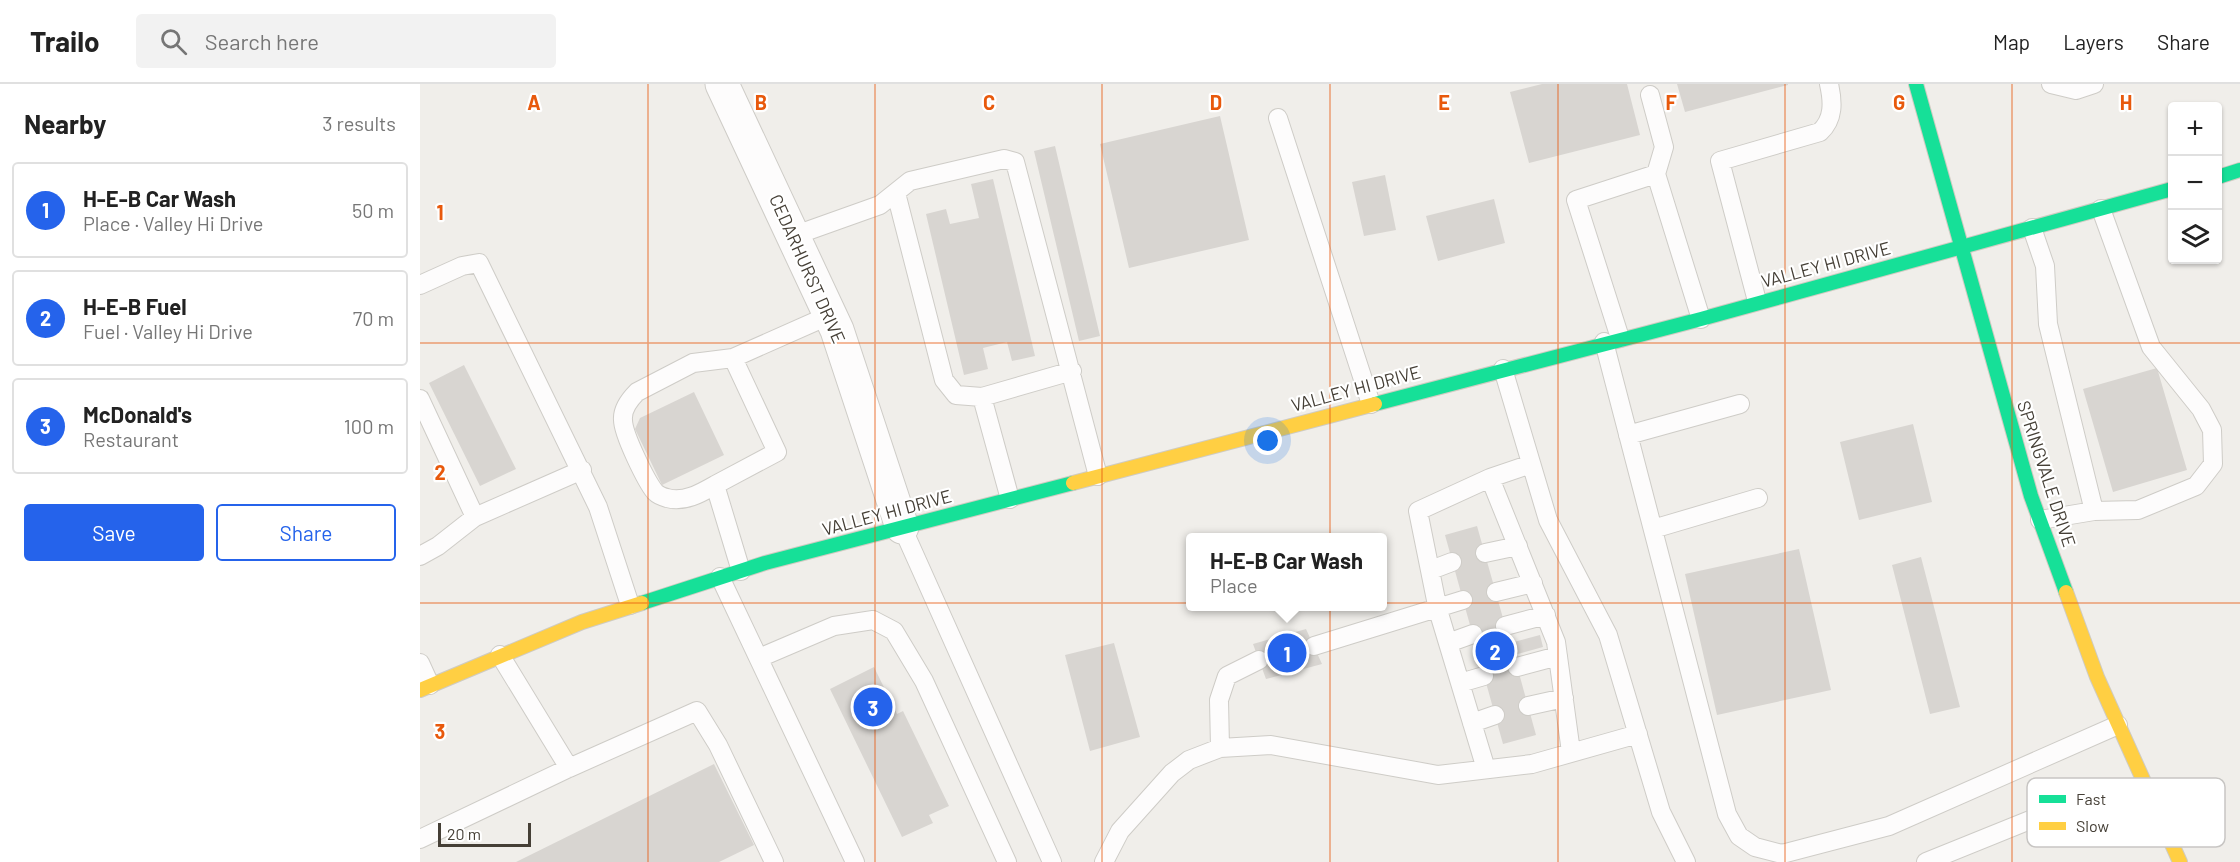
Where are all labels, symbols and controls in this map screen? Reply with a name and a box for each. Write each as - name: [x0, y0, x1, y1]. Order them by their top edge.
- search box: [136, 14, 556, 68]
- text: Trailo: [30, 24, 100, 58]
- icon: search: [157, 25, 190, 58]
- text: Search here: [205, 28, 319, 54]
- text: Map: [1993, 29, 2030, 54]
- text: Layers: [2063, 29, 2124, 54]
- text: Share: [2157, 29, 2210, 54]
- text: A: [527, 90, 541, 114]
- text: B: [755, 90, 767, 114]
- text: C: [983, 90, 995, 114]
- text: D: [1210, 90, 1222, 114]
- text: E: [1438, 90, 1450, 114]
- text: F: [1665, 90, 1677, 114]
- text: G: [1893, 90, 1905, 114]
- text: H: [2120, 90, 2132, 114]
- map controls: [2168, 102, 2222, 264]
- button: +: [2168, 102, 2222, 156]
- text: Nearby: [24, 108, 106, 139]
- text: 3 results: [322, 111, 396, 135]
- button: −: [2168, 156, 2222, 210]
- text: H-E-B Car Wash: [83, 185, 236, 211]
- street label: CEDARHURST DRIVE: [765, 191, 851, 347]
- text: 1: [42, 198, 49, 222]
- text: 50 m: [352, 198, 394, 222]
- text: 1: [436, 200, 444, 224]
- button: layers: [2168, 210, 2222, 264]
- text: Place · Valley Hi Drive: [83, 211, 263, 235]
- street label: VALLEY HI DRIVE: [1759, 236, 1893, 292]
- text: H-E-B Fuel: [83, 293, 187, 319]
- text: 2: [40, 306, 51, 330]
- text: 70 m: [353, 306, 394, 330]
- text: Fuel · Valley Hi Drive: [83, 319, 253, 343]
- street label: VALLEY HI DRIVE: [1289, 360, 1423, 416]
- street label: SPRINGVALE DRIVE: [2013, 398, 2081, 550]
- text: McDonald's: [83, 401, 192, 427]
- text: 3: [40, 414, 51, 438]
- text: 100 m: [344, 414, 394, 438]
- your location: [1253, 426, 1282, 455]
- text: Restaurant: [83, 427, 179, 451]
- text: 2: [434, 460, 446, 484]
- street label: VALLEY HI DRIVE: [820, 484, 954, 540]
- button: Save: [24, 504, 204, 561]
- button: Share: [216, 504, 396, 561]
- popup: [1186, 533, 1387, 611]
- text: H-E-B Car Wash: [1210, 547, 1363, 573]
- text: Place: [1210, 573, 1258, 597]
- pin: 2: [1476, 628, 1514, 674]
- pin: 1: [1268, 630, 1306, 676]
- pin: 3: [854, 684, 892, 730]
- text: 3: [435, 719, 445, 743]
- legend: [2027, 778, 2225, 847]
- text: Fast: [2076, 789, 2106, 808]
- text: Slow: [2076, 816, 2109, 835]
- scale bar: [438, 820, 531, 848]
- text: 20 m: [447, 824, 481, 843]

